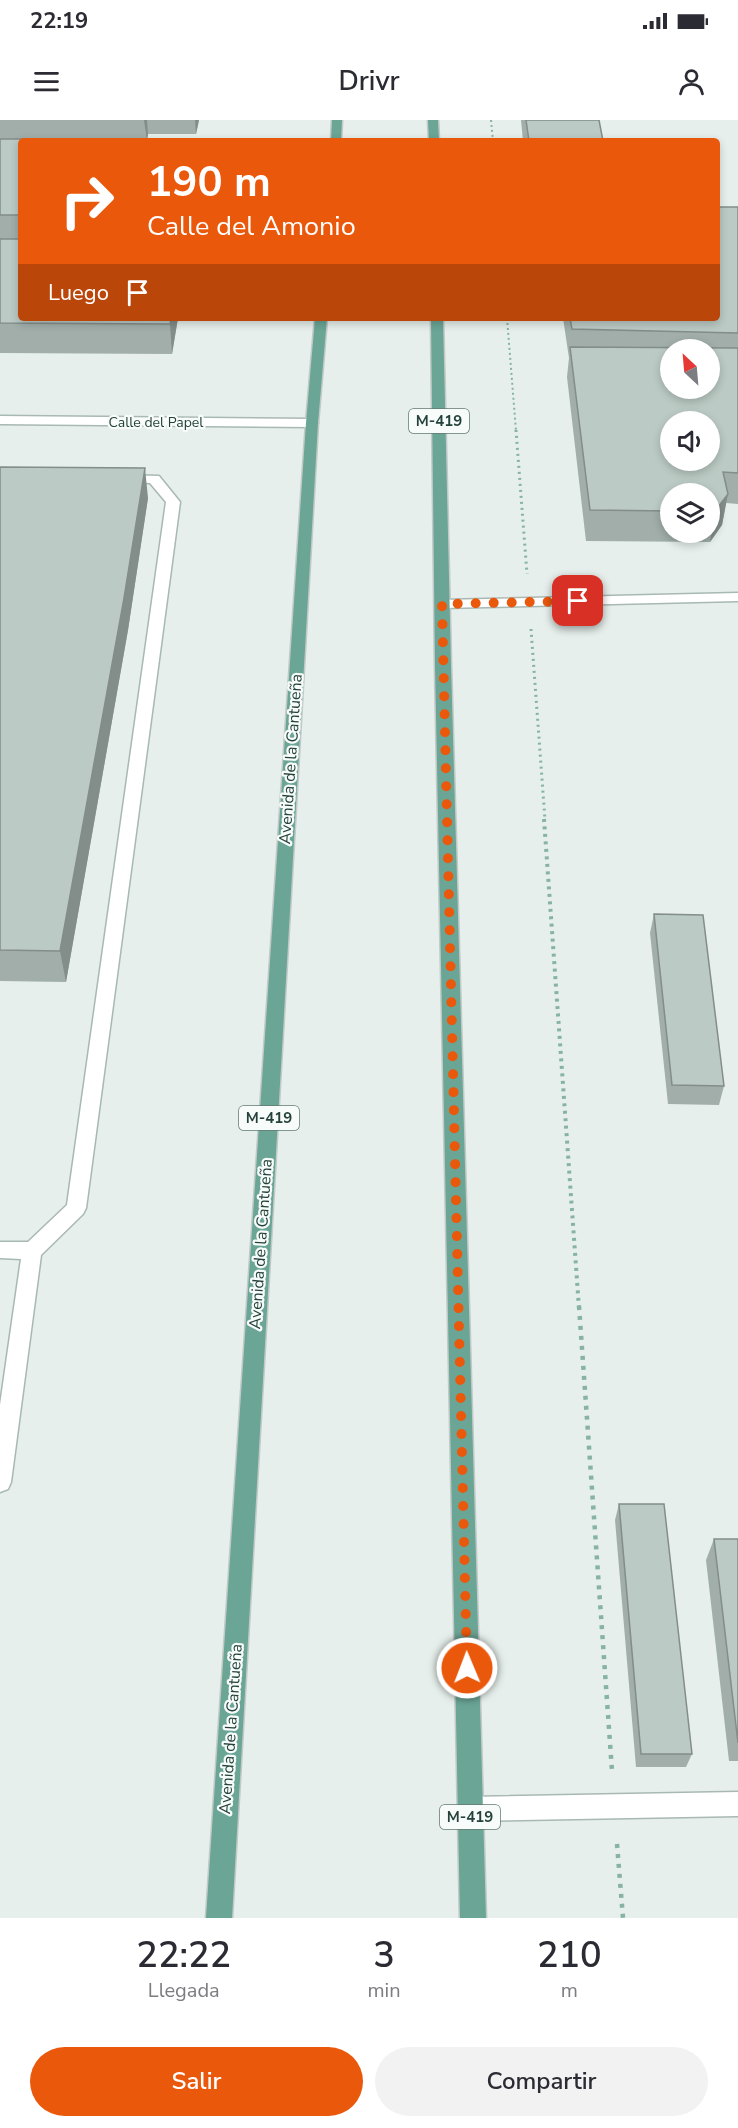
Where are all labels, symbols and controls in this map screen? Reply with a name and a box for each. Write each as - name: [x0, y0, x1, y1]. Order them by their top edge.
- text: 22:19: [30, 6, 88, 36]
- text: Drivr: [338, 63, 400, 100]
- icon: menu: [30, 65, 63, 98]
- icon: person: [675, 65, 708, 98]
- text: 190 m: [147, 154, 271, 211]
- icon: right: [48, 162, 126, 240]
- text: Calle del Amonio: [147, 208, 356, 245]
- icon: arrive: [121, 276, 154, 309]
- text: Luego: [48, 278, 109, 308]
- north arrow: [660, 339, 720, 399]
- map controls: [660, 339, 720, 543]
- road number: M-419: [409, 409, 469, 433]
- button: sound: [660, 411, 720, 471]
- street label: Calle del Papel: [109, 413, 204, 432]
- button: layers: [660, 483, 720, 543]
- pin: [552, 575, 603, 626]
- icon: arrive: [561, 584, 594, 617]
- street label: Avenida de la Cantueña: [274, 673, 308, 845]
- road number: M-419: [239, 1106, 299, 1130]
- street label: Avenida de la Cantueña: [244, 1158, 278, 1330]
- position arrow: [435, 1636, 499, 1700]
- street label: Avenida de la Cantueña: [214, 1643, 248, 1815]
- road number: M-419: [440, 1805, 500, 1829]
- text: 22:22: [136, 1931, 231, 1980]
- text: 3: [373, 1931, 395, 1980]
- text: 210: [537, 1931, 602, 1980]
- text: Llegada: [148, 1977, 220, 2004]
- text: min: [368, 1977, 401, 2004]
- text: m: [561, 1977, 578, 2004]
- button: Salir: [30, 2047, 363, 2116]
- button: Compartir: [375, 2047, 708, 2116]

